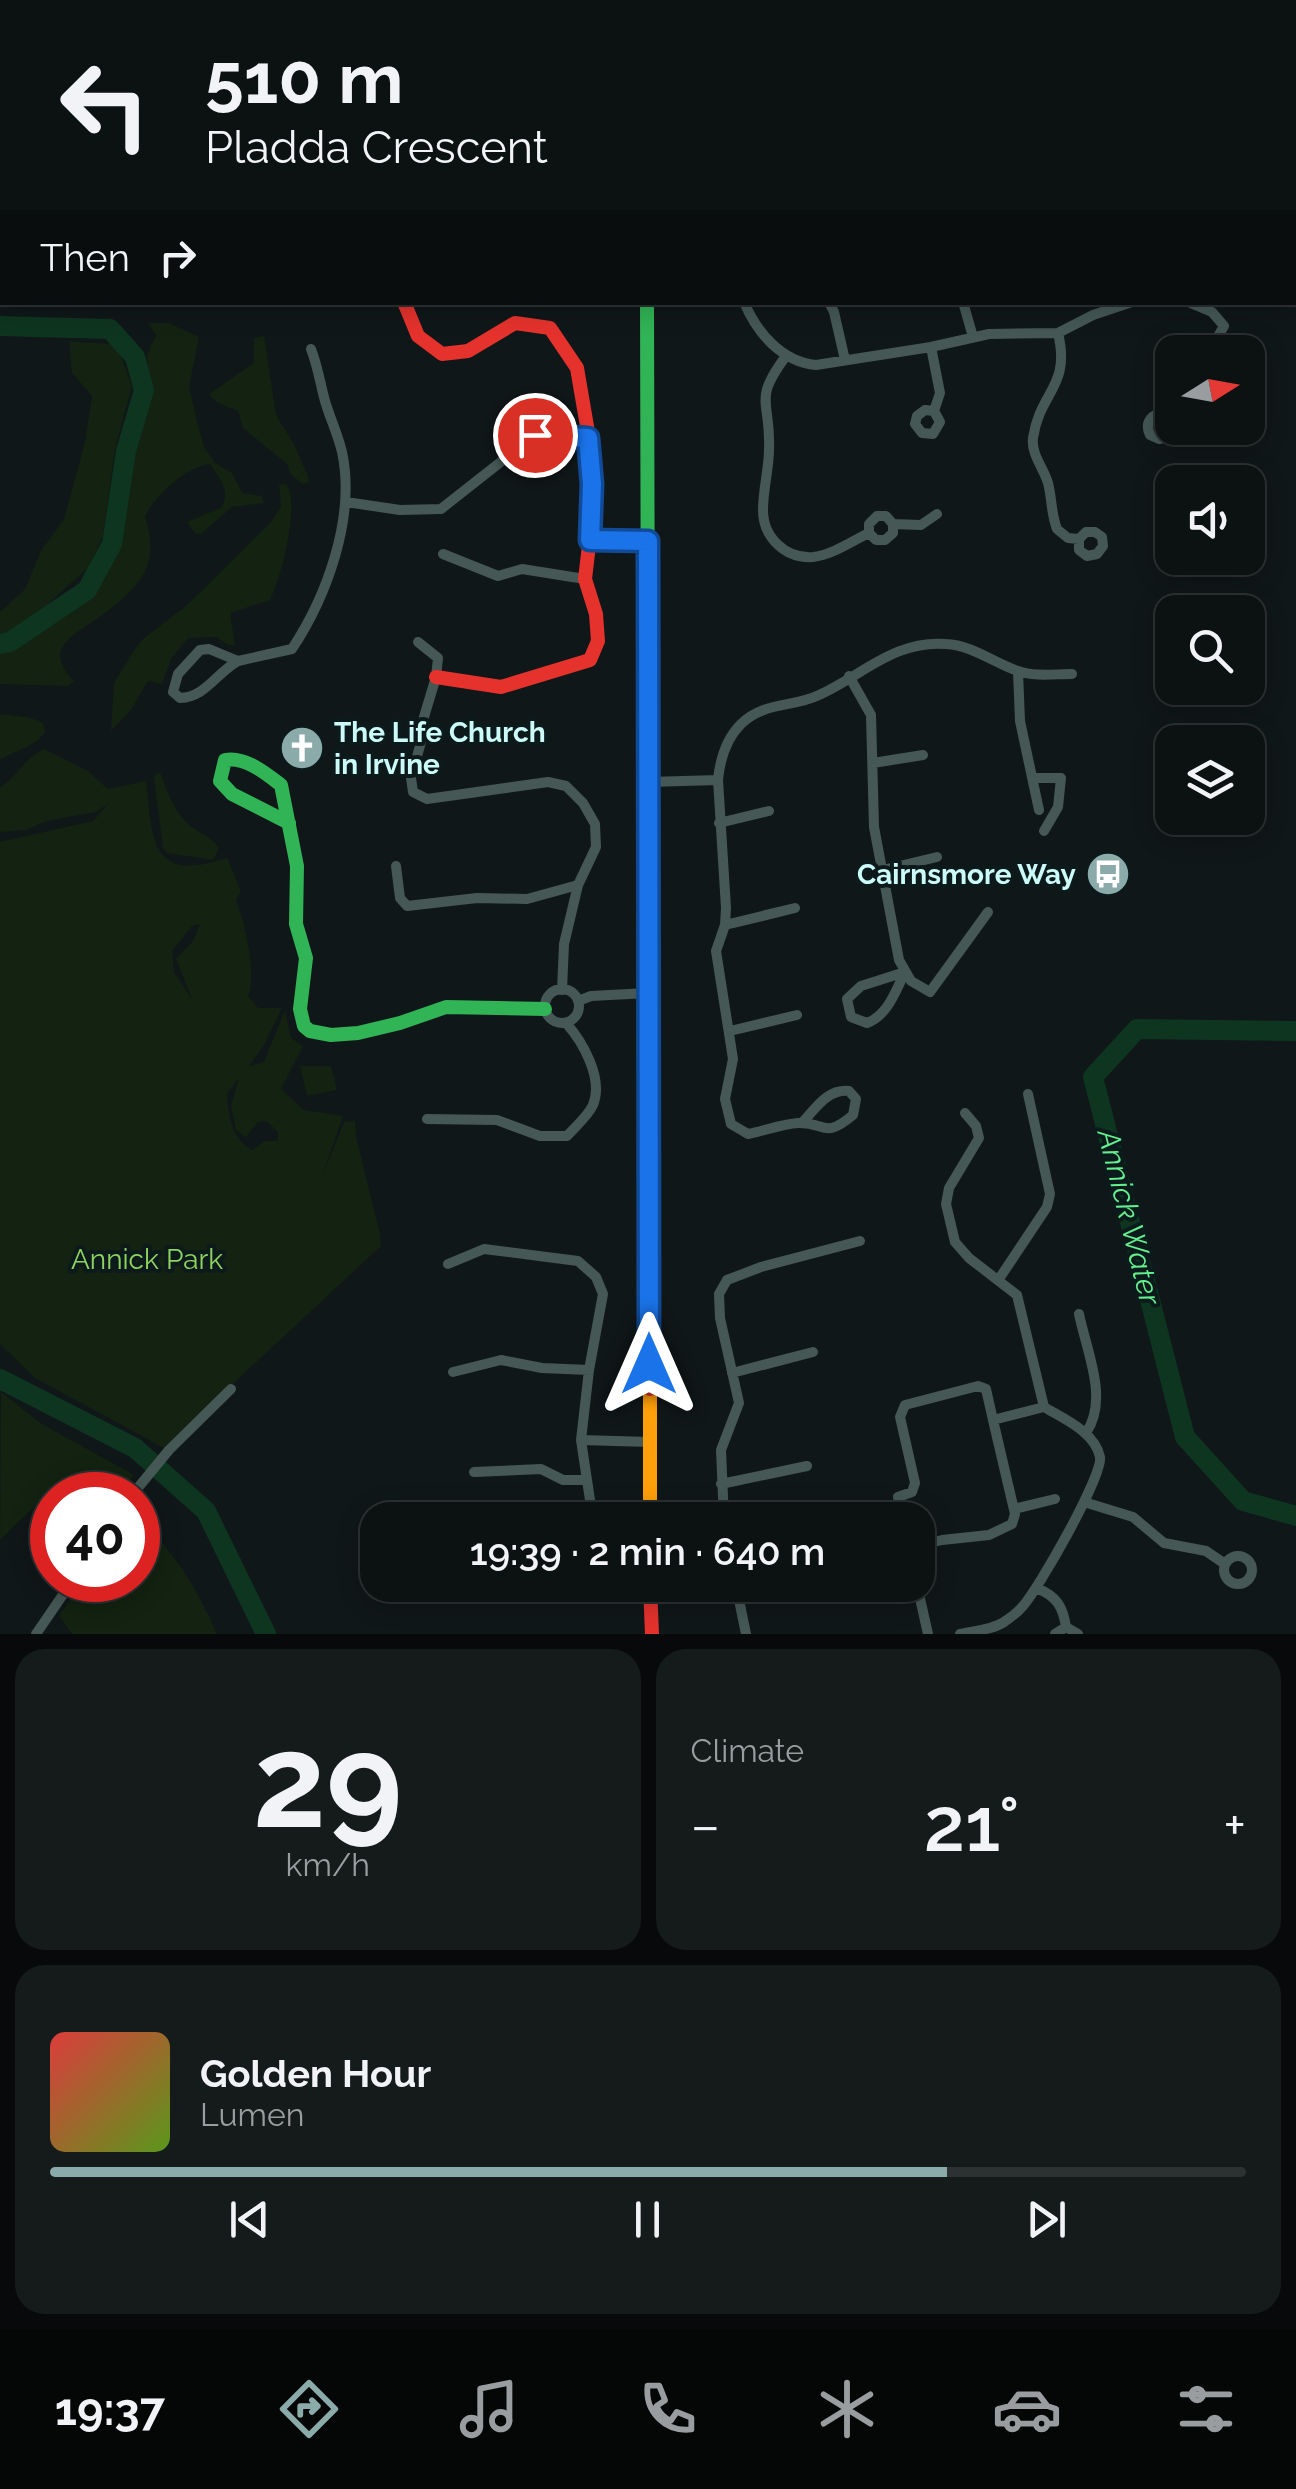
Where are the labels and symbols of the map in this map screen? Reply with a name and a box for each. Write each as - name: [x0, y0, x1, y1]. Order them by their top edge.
- north arrow: [1155, 335, 1265, 445]
- pin: [493, 393, 578, 478]
- place label: The Life Church in Irvine: [334, 716, 546, 781]
- church icon: The Life Church in Irvine: [279, 725, 325, 771]
- bus stop icon: Cairnsmore Way: [1085, 851, 1131, 897]
- place label: Cairnsmore Way: [857, 858, 1077, 891]
- water label: Annick Water: [1090, 1124, 1169, 1310]
- park label: Annick Park: [71, 1243, 223, 1276]
- position arrow: [597, 1312, 701, 1416]
- speed limit sign: 40: [30, 1472, 160, 1602]

